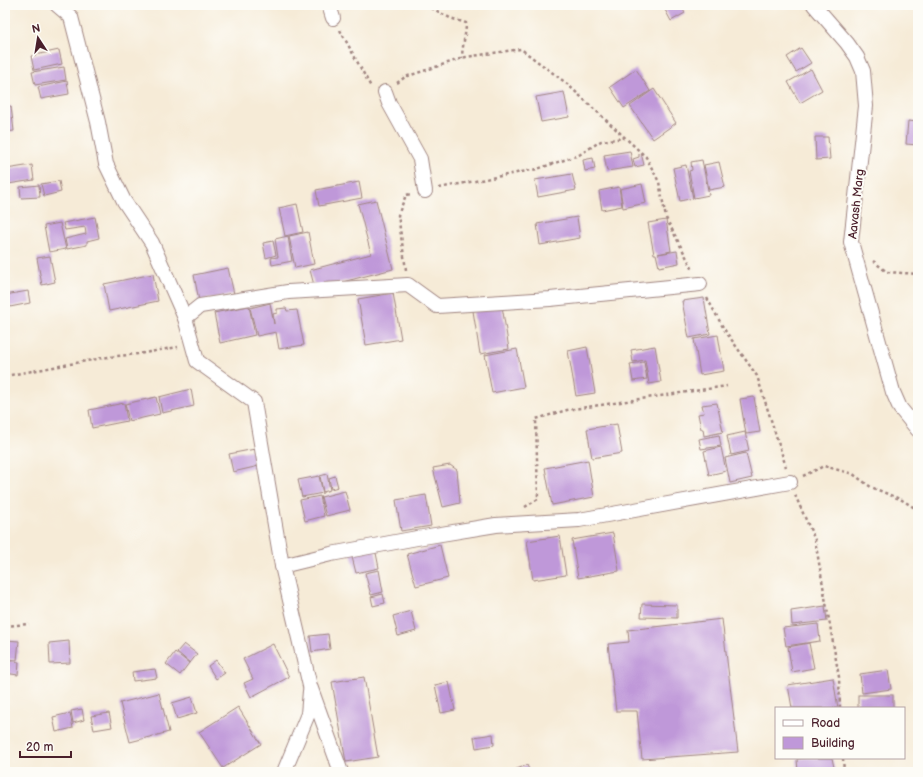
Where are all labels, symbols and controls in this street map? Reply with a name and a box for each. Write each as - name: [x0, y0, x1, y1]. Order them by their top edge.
- north arrow: [18, 18, 58, 58]
- text: N: [31, 21, 41, 36]
- street label: Aavash Marg: [845, 168, 868, 240]
- legend: [775, 707, 905, 759]
- text: Road: [811, 716, 840, 731]
- scale bar: [20, 733, 71, 759]
- text: Building: [811, 736, 855, 751]
- text: 20 m: [26, 740, 53, 755]

